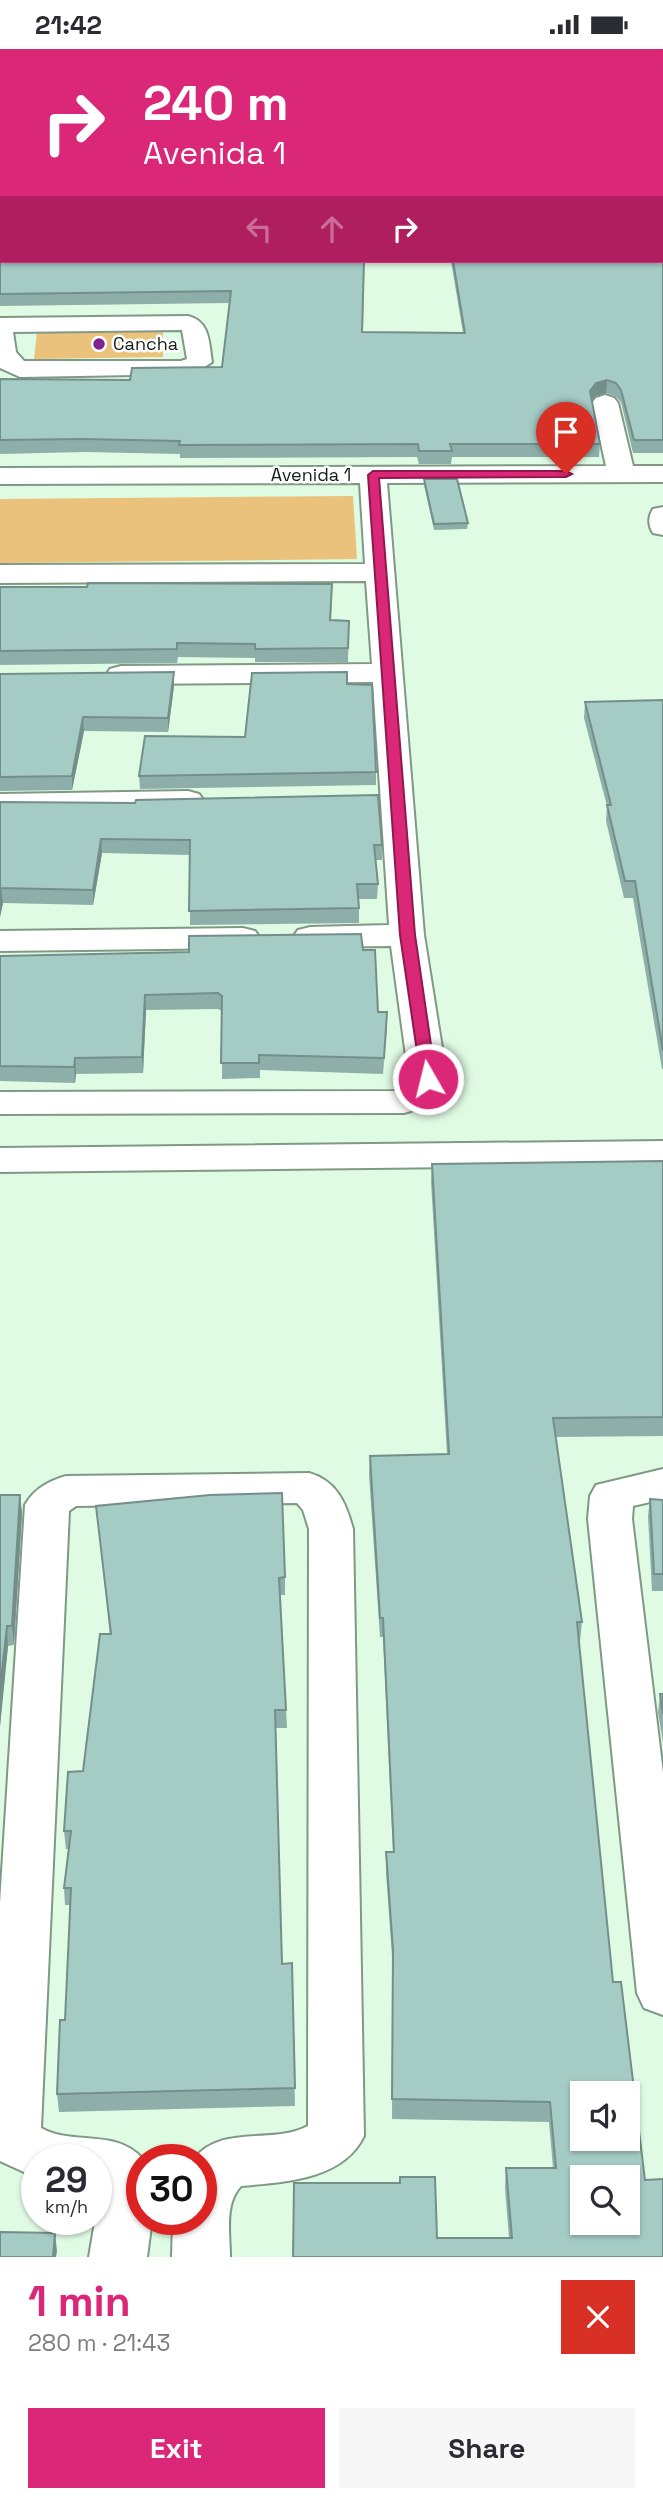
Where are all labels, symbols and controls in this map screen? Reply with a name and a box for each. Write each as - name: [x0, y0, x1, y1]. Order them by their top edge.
- text: 21:42: [35, 8, 102, 42]
- text: 240 m: [143, 72, 289, 134]
- icon: right: [28, 77, 119, 168]
- text: Avenida 1: [143, 133, 286, 173]
- icon: left: [240, 210, 278, 248]
- icon: ahead: [313, 210, 351, 248]
- icon: right: [386, 210, 424, 248]
- place label: Cancha: [113, 332, 178, 355]
- marker: Cancha: [91, 336, 107, 352]
- pin: [536, 402, 596, 474]
- icon: arrive: [547, 413, 585, 451]
- street label: Avenida 1: [271, 463, 351, 486]
- position arrow: [391, 1042, 465, 1116]
- map controls: [570, 2081, 640, 2235]
- button: sound: [570, 2081, 640, 2151]
- speed limit sign: 30: [126, 2144, 217, 2235]
- text: 29: [45, 2158, 88, 2202]
- button: search: [570, 2165, 640, 2235]
- text: km/h: [45, 2195, 88, 2218]
- text: 1 min: [28, 2275, 131, 2328]
- button: close: [561, 2280, 635, 2354]
- text: 280 m · 21:43: [28, 2328, 170, 2358]
- button: Exit: [28, 2408, 325, 2488]
- button: Share: [339, 2408, 635, 2488]

